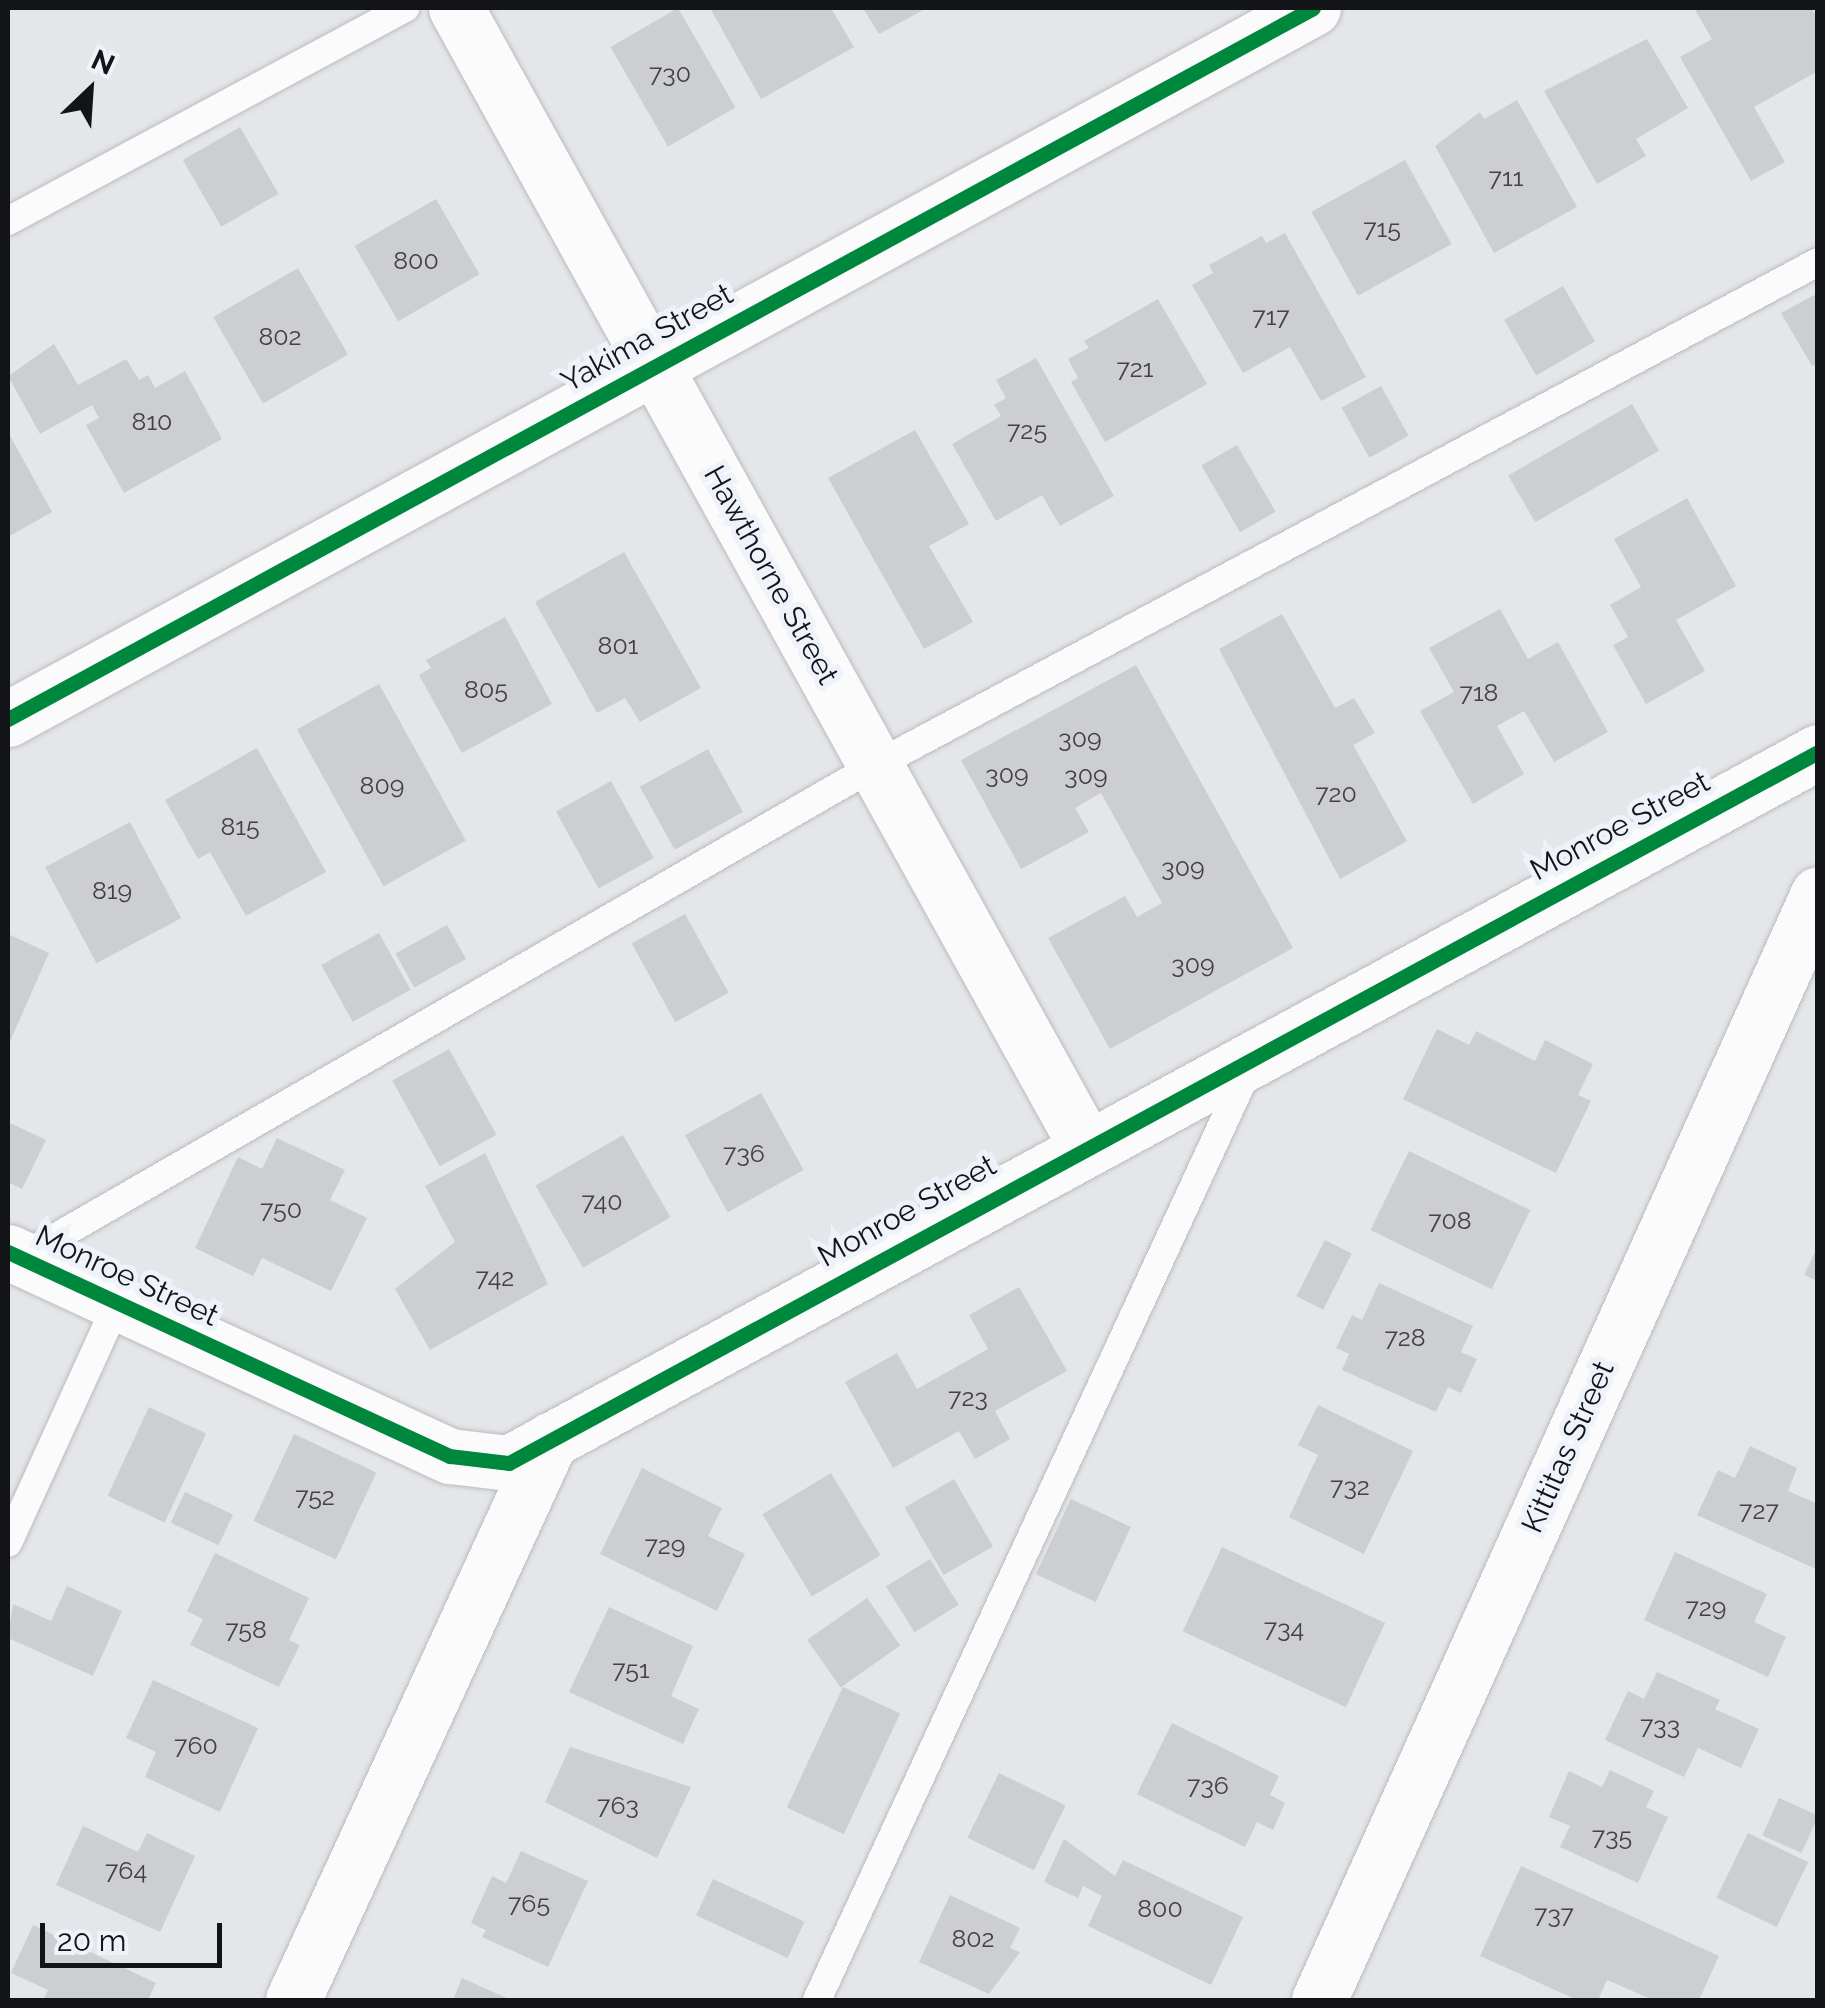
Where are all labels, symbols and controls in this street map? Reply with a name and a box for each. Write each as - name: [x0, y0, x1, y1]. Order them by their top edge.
- north arrow: [40, 40, 140, 140]
- text: N: [86, 43, 120, 82]
- house number: 730: [649, 58, 691, 88]
- house number: 711: [1489, 162, 1523, 192]
- house number: 715: [1363, 213, 1401, 243]
- house number: 800: [393, 245, 439, 275]
- street label: Yakima Street: [555, 276, 739, 400]
- house number: 717: [1252, 301, 1290, 331]
- house number: 802: [258, 321, 302, 351]
- house number: 721: [1116, 353, 1154, 383]
- house number: 810: [132, 406, 172, 436]
- house number: 725: [1007, 415, 1047, 445]
- street label: Hawthorne Street: [696, 460, 846, 690]
- house number: 801: [598, 630, 638, 660]
- house number: 805: [464, 674, 508, 704]
- house number: 718: [1460, 677, 1498, 707]
- house number: 309: [1058, 723, 1102, 753]
- house number: 309: [985, 759, 1029, 789]
- house number: 309: [1064, 760, 1108, 790]
- street label: Monroe Street: [1524, 764, 1716, 888]
- house number: 809: [360, 770, 404, 800]
- house number: 720: [1315, 778, 1357, 808]
- house number: 815: [220, 811, 260, 841]
- house number: 309: [1161, 852, 1205, 882]
- house number: 819: [92, 875, 132, 905]
- house number: 309: [1171, 949, 1215, 979]
- house number: 736: [723, 1138, 765, 1168]
- street label: Monroe Street: [812, 1147, 1002, 1275]
- house number: 740: [581, 1186, 623, 1216]
- house number: 750: [260, 1194, 302, 1224]
- house number: 708: [1428, 1205, 1472, 1235]
- street label: Monroe Street: [30, 1218, 224, 1334]
- house number: 742: [476, 1262, 514, 1292]
- house number: 728: [1384, 1322, 1426, 1352]
- street label: Kittitas Street: [1514, 1356, 1622, 1538]
- house number: 723: [948, 1382, 988, 1412]
- house number: 732: [1330, 1471, 1370, 1501]
- house number: 752: [295, 1481, 335, 1511]
- house number: 727: [1739, 1495, 1779, 1525]
- house number: 729: [644, 1530, 686, 1560]
- house number: 729: [1685, 1592, 1727, 1622]
- house number: 734: [1264, 1613, 1304, 1643]
- house number: 758: [225, 1614, 267, 1644]
- house number: 751: [612, 1654, 650, 1684]
- house number: 733: [1640, 1710, 1680, 1740]
- house number: 760: [174, 1730, 218, 1760]
- house number: 736: [1187, 1770, 1229, 1800]
- house number: 763: [597, 1790, 639, 1820]
- house number: 735: [1592, 1821, 1632, 1851]
- house number: 764: [105, 1855, 147, 1885]
- house number: 765: [508, 1888, 550, 1918]
- house number: 800: [1137, 1893, 1183, 1923]
- house number: 737: [1534, 1899, 1574, 1929]
- scale bar: [45, 1903, 228, 1965]
- text: 20 m: [57, 1923, 126, 1958]
- house number: 802: [951, 1923, 995, 1953]

